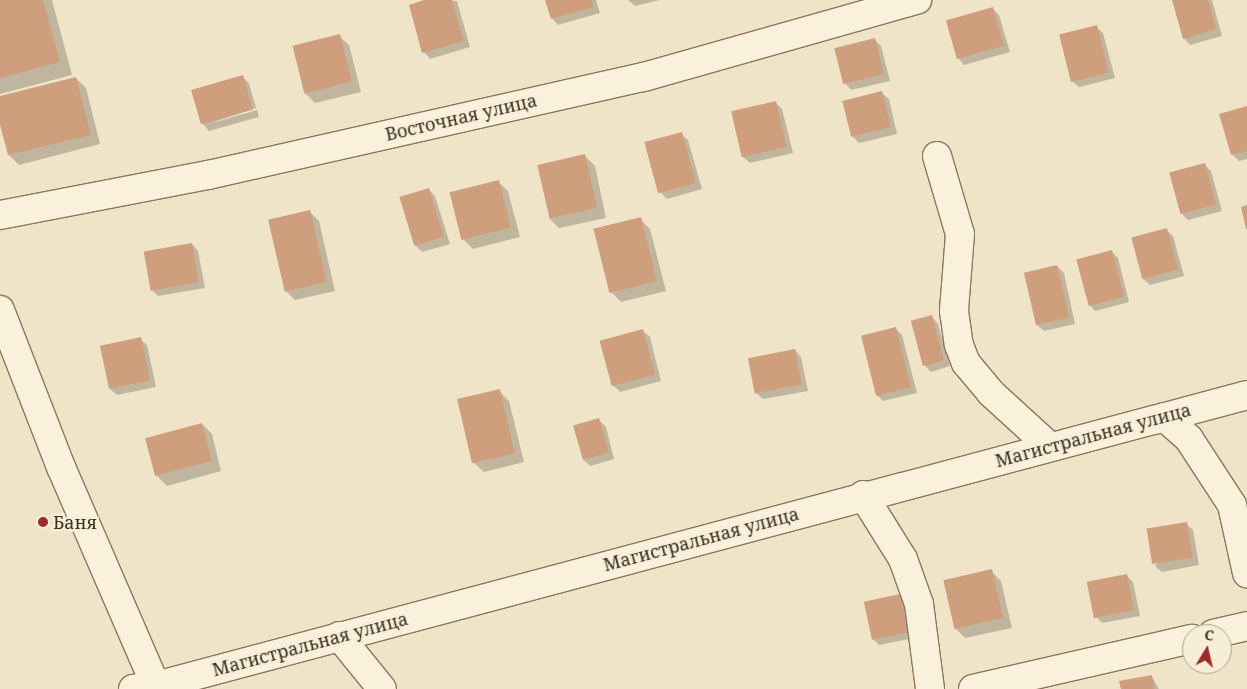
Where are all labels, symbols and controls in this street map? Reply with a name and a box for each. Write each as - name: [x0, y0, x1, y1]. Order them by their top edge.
- street label: Восточная улица: [383, 89, 539, 145]
- street label: Магистральная улица: [993, 398, 1193, 472]
- street label: Магистральная улица: [601, 502, 801, 576]
- place label: Баня: [53, 511, 97, 533]
- marker: Баня: [37, 516, 49, 528]
- street label: Магистральная улица: [210, 607, 410, 681]
- north arrow: [1182, 624, 1232, 674]
- text: С: [1203, 625, 1215, 645]

